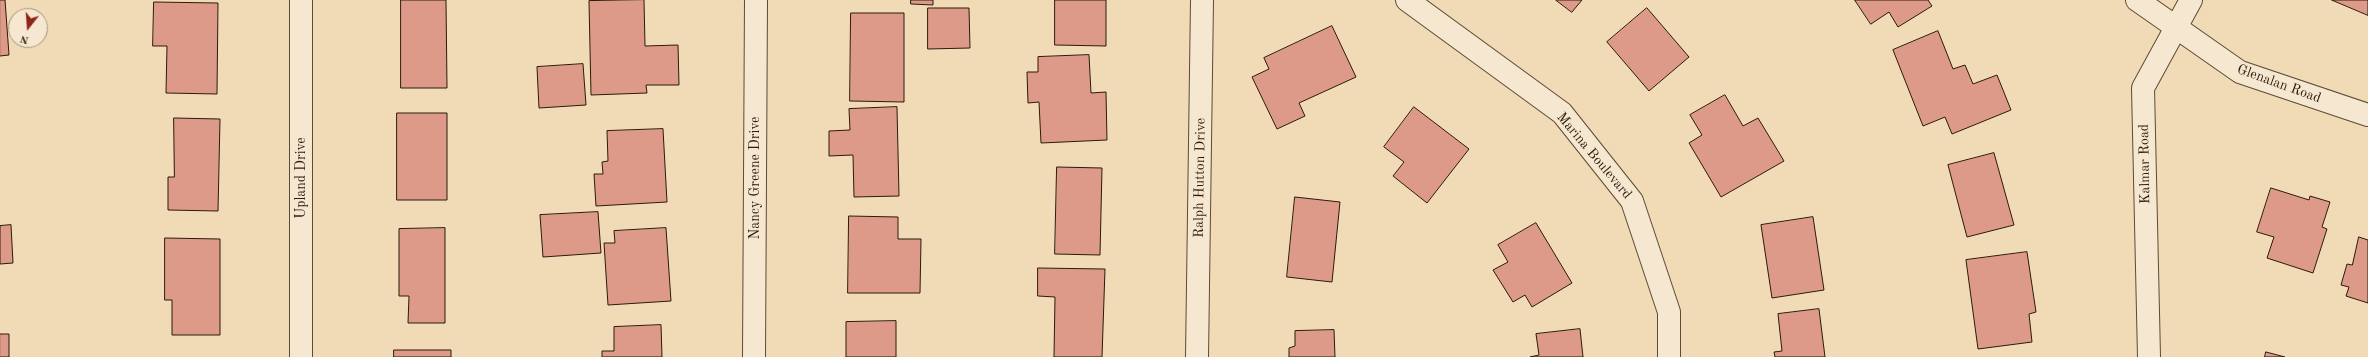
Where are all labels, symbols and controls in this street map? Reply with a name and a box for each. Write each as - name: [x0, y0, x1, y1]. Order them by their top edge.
- north arrow: [8, 8, 48, 48]
- text: N: [19, 33, 30, 45]
- street label: Glenalan Road: [2235, 61, 2323, 107]
- street label: Marina Boulevard: [1553, 109, 1635, 203]
- street label: Nancy Greene Drive: [747, 117, 763, 239]
- street label: Ralph Hutton Drive: [1191, 118, 1209, 238]
- street label: Kalmar Road: [2136, 124, 2154, 204]
- street label: Upland Drive: [293, 137, 309, 219]

